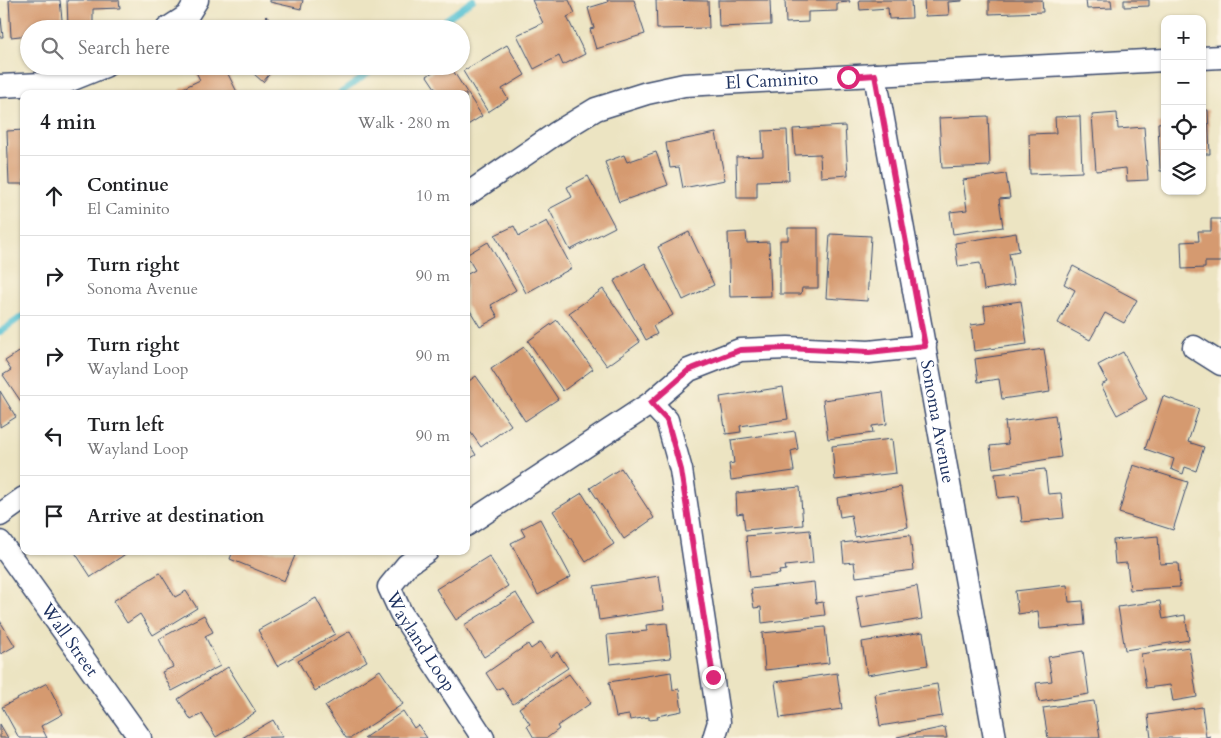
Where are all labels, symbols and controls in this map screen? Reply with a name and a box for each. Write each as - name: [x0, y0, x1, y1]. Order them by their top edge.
- map controls: [1161, 15, 1206, 195]
- button: +: [1161, 15, 1206, 60]
- search box: [20, 20, 470, 75]
- icon: search: [38, 34, 66, 62]
- text: Search here: [78, 35, 170, 61]
- button: −: [1161, 60, 1206, 105]
- street label: El Caminito: [725, 66, 819, 96]
- route start: [837, 66, 860, 89]
- button: locate: [1161, 105, 1206, 150]
- text: 4 min: [40, 108, 96, 137]
- text: Walk · 280 m: [358, 112, 450, 134]
- button: layers: [1161, 150, 1206, 195]
- text: Continue: [87, 172, 169, 198]
- icon: ahead: [40, 182, 68, 210]
- text: 10 m: [416, 185, 450, 207]
- text: El Caminito: [87, 198, 170, 220]
- text: Turn right: [87, 252, 179, 278]
- icon: right: [40, 262, 68, 290]
- text: 90 m: [416, 265, 450, 287]
- text: Sonoma Avenue: [87, 278, 198, 300]
- text: Turn right: [87, 332, 179, 358]
- icon: right: [40, 342, 68, 370]
- text: 90 m: [416, 345, 450, 367]
- text: Wayland Loop: [87, 358, 188, 380]
- street label: Sonoma Avenue: [914, 358, 961, 485]
- text: Turn left: [87, 412, 164, 438]
- icon: left: [40, 422, 68, 450]
- text: 90 m: [416, 425, 450, 447]
- text: Wayland Loop: [87, 438, 188, 460]
- icon: arrive: [40, 502, 68, 530]
- text: Arrive at destination: [87, 503, 264, 529]
- street label: Wayland Loop: [379, 587, 461, 697]
- street label: Wall Street: [34, 597, 104, 682]
- route end: [702, 666, 725, 689]

